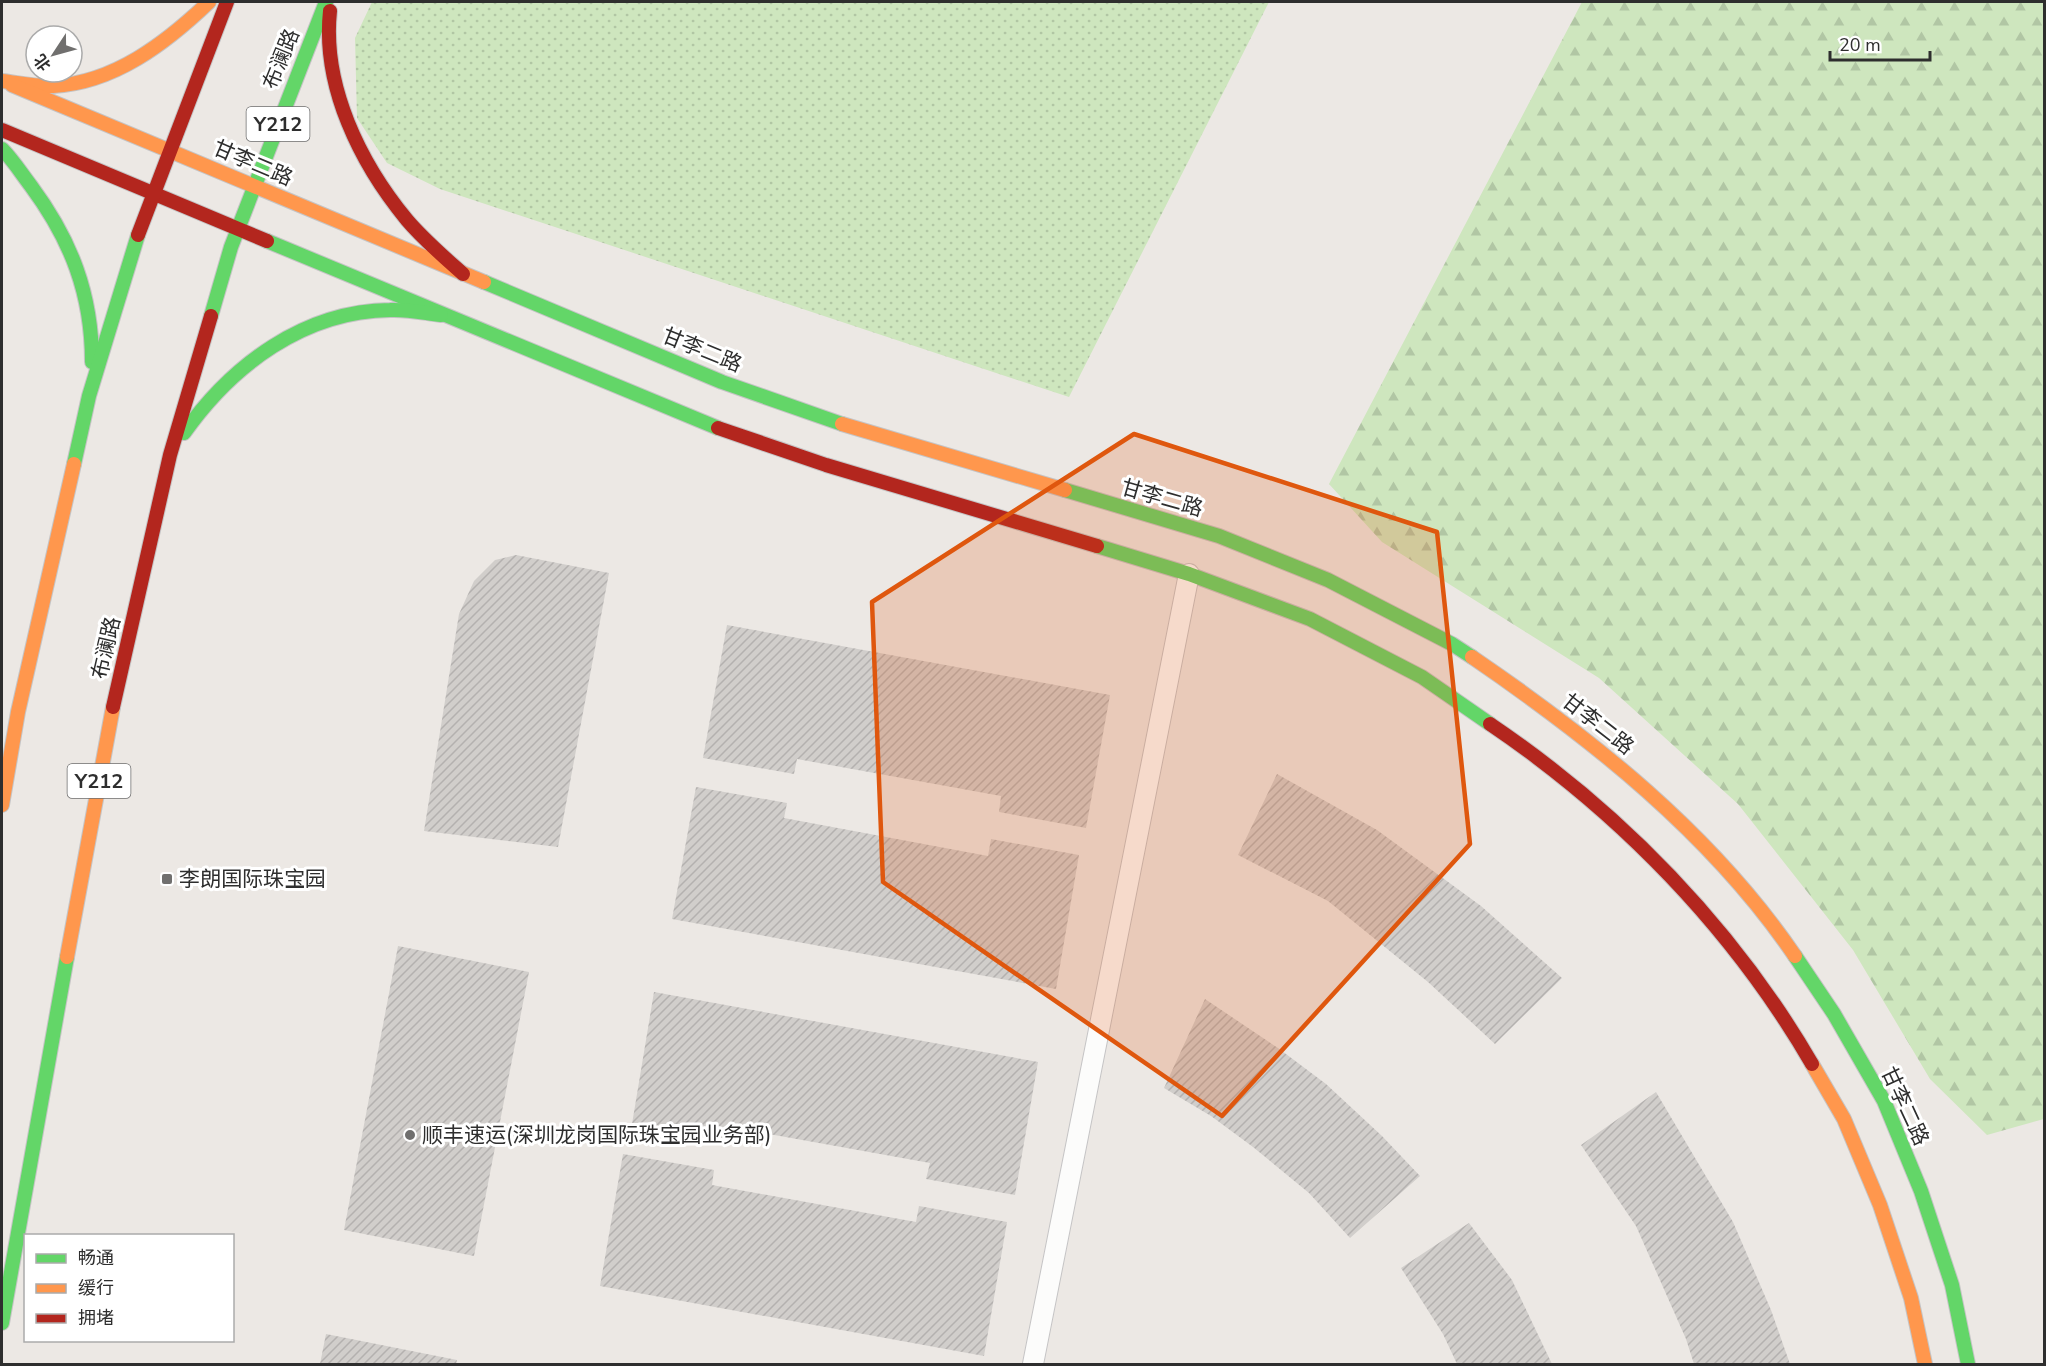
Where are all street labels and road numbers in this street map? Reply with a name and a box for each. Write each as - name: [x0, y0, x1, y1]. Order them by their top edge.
- street label: 布澜路: [256, 25, 306, 93]
- road number: Y212: [246, 107, 310, 141]
- street label: 甘李二路: [209, 134, 297, 192]
- street label: 甘李二路: [658, 321, 746, 379]
- street label: 甘李二路: [1118, 473, 1206, 523]
- street label: 布澜路: [85, 614, 127, 682]
- street label: 甘李二路: [1556, 687, 1640, 761]
- road number: Y212: [68, 764, 130, 798]
- street label: 甘李二路: [1875, 1062, 1935, 1150]

